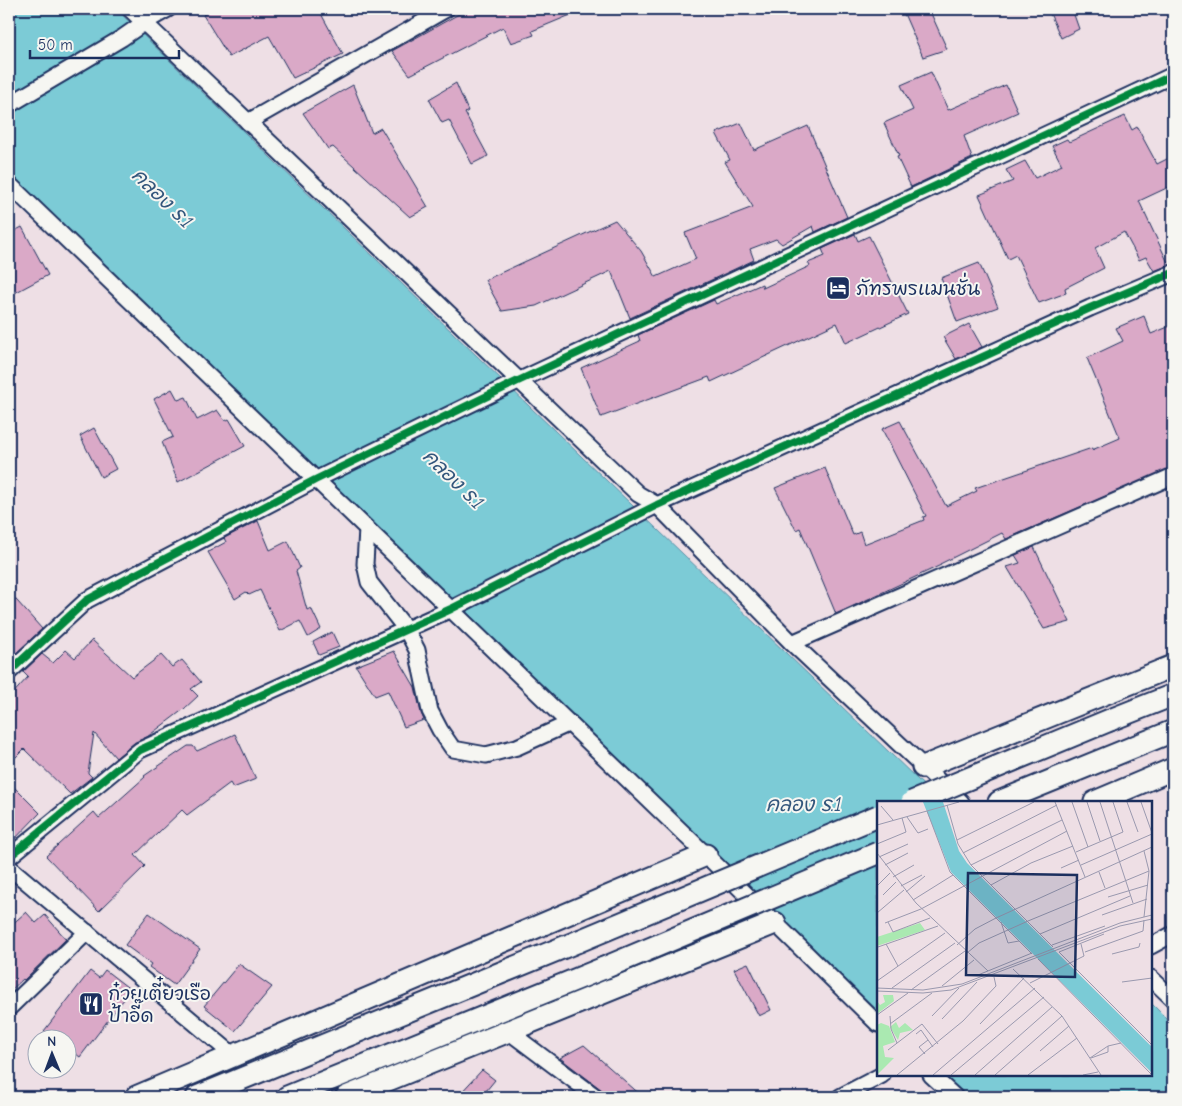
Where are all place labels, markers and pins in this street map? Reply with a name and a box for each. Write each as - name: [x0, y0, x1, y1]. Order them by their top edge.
- place label: ภัทรพรแมนชั่น: [856, 272, 981, 300]
- hotel icon: ภัทรพรแมนชั่น: [825, 275, 851, 301]
- place label: ก๋วยเตี๋ยวเรือ ป้าอี๊ด: [108, 976, 211, 1027]
- restaurant icon: ก๋วยเตี๋ยวเรือ ป้าอี๊ด: [78, 991, 104, 1017]

